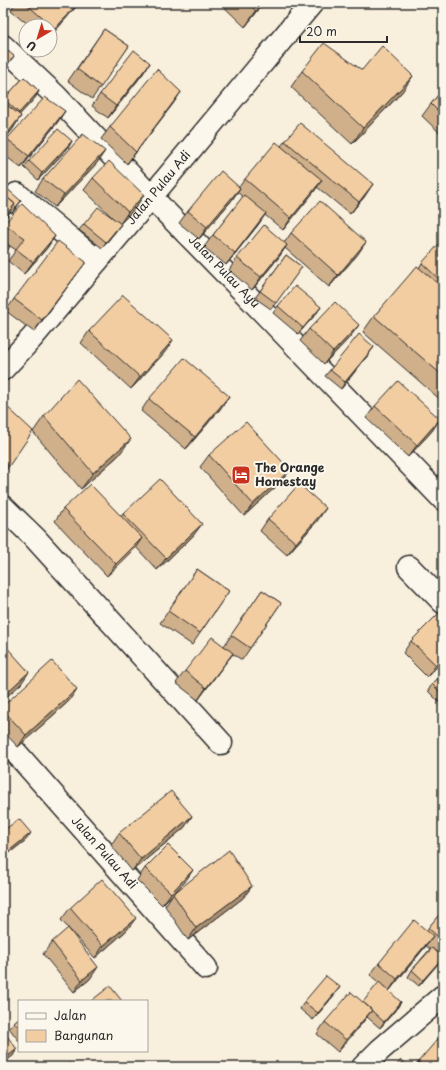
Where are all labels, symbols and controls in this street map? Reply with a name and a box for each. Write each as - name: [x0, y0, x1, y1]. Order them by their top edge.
- north arrow: [18, 18, 58, 58]
- scale bar: [300, 18, 387, 44]
- text: 20 m: [306, 22, 337, 40]
- text: U: [23, 37, 40, 56]
- street label: Jalan Pulau Adi: [122, 146, 194, 228]
- street label: Jalan Pulau Ayu: [185, 230, 265, 312]
- place label: The Orange Homestay: [255, 458, 325, 490]
- hotel icon: The Orange Homestay: [230, 464, 252, 486]
- street label: Jalan Pulau Adi: [68, 812, 142, 892]
- legend: [18, 1000, 148, 1052]
- text: Jalan: [54, 1006, 87, 1024]
- text: Bangunan: [54, 1026, 113, 1044]

